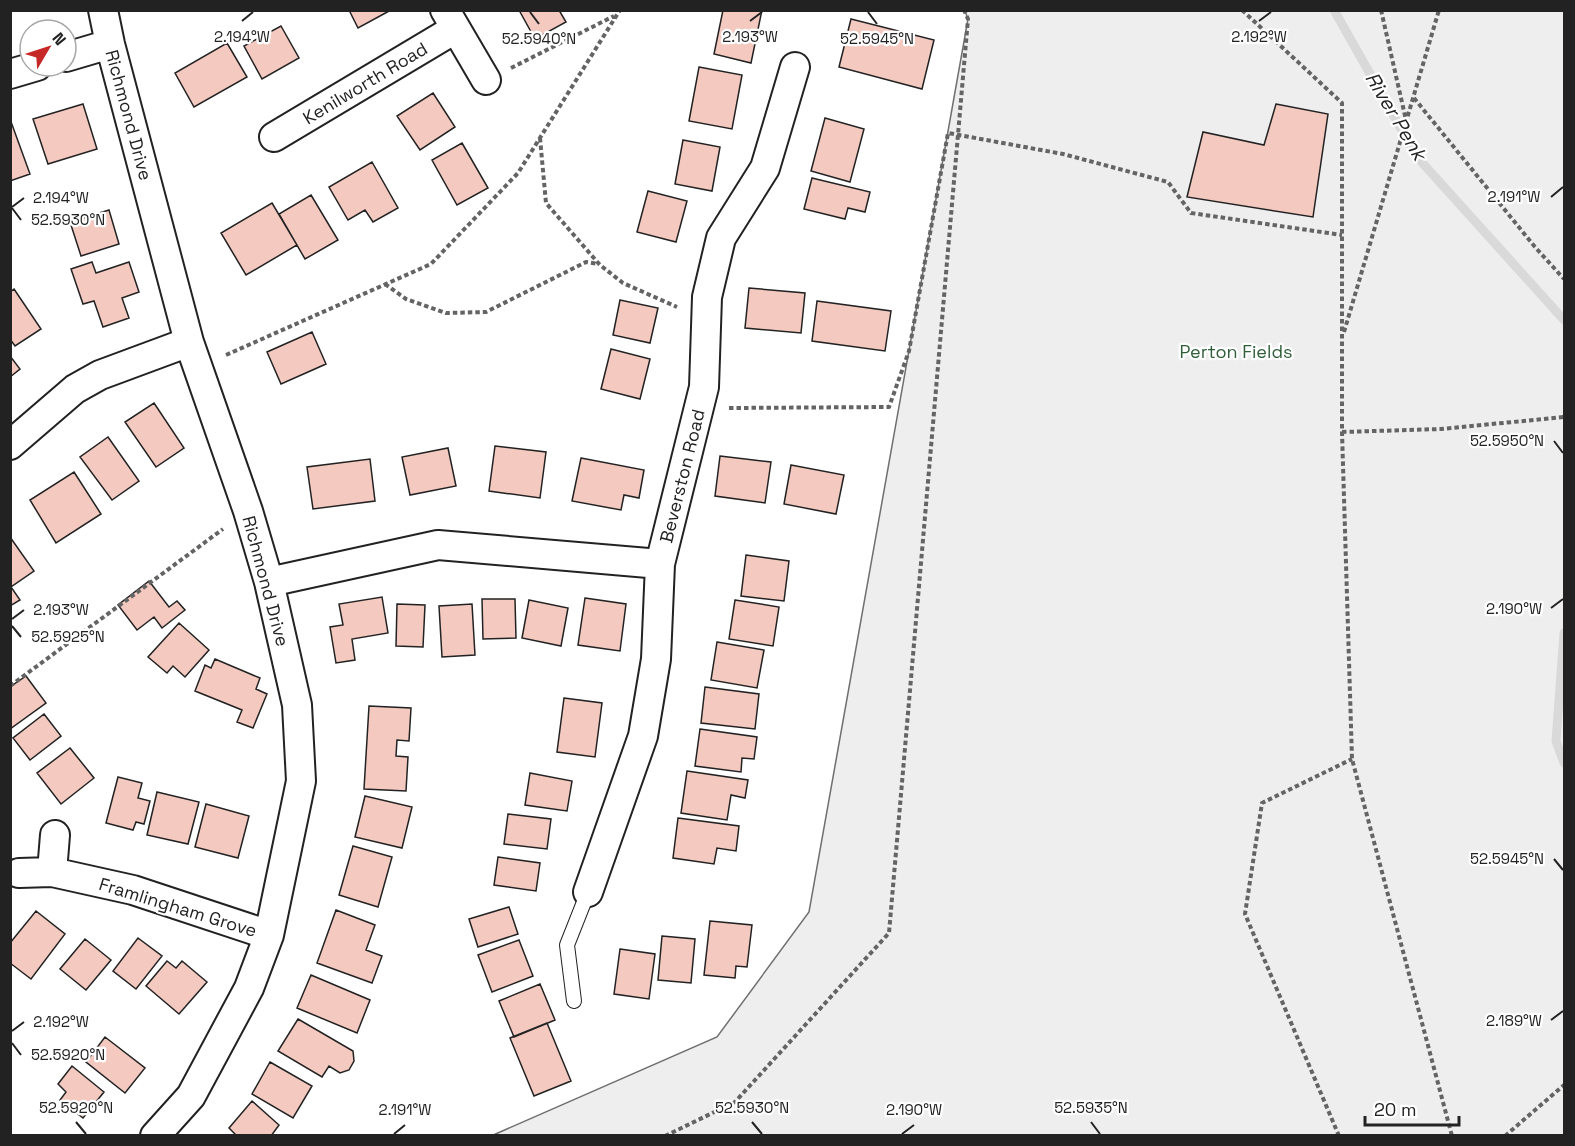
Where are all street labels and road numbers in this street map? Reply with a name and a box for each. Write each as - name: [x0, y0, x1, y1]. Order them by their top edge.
- street label: Kenilworth Road: [298, 37, 432, 129]
- street label: Richmond Drive: [100, 47, 158, 183]
- street label: Beverston Road: [654, 407, 710, 545]
- street label: Richmond Drive: [237, 513, 295, 649]
- street label: Framlingham Grove: [96, 872, 260, 942]

